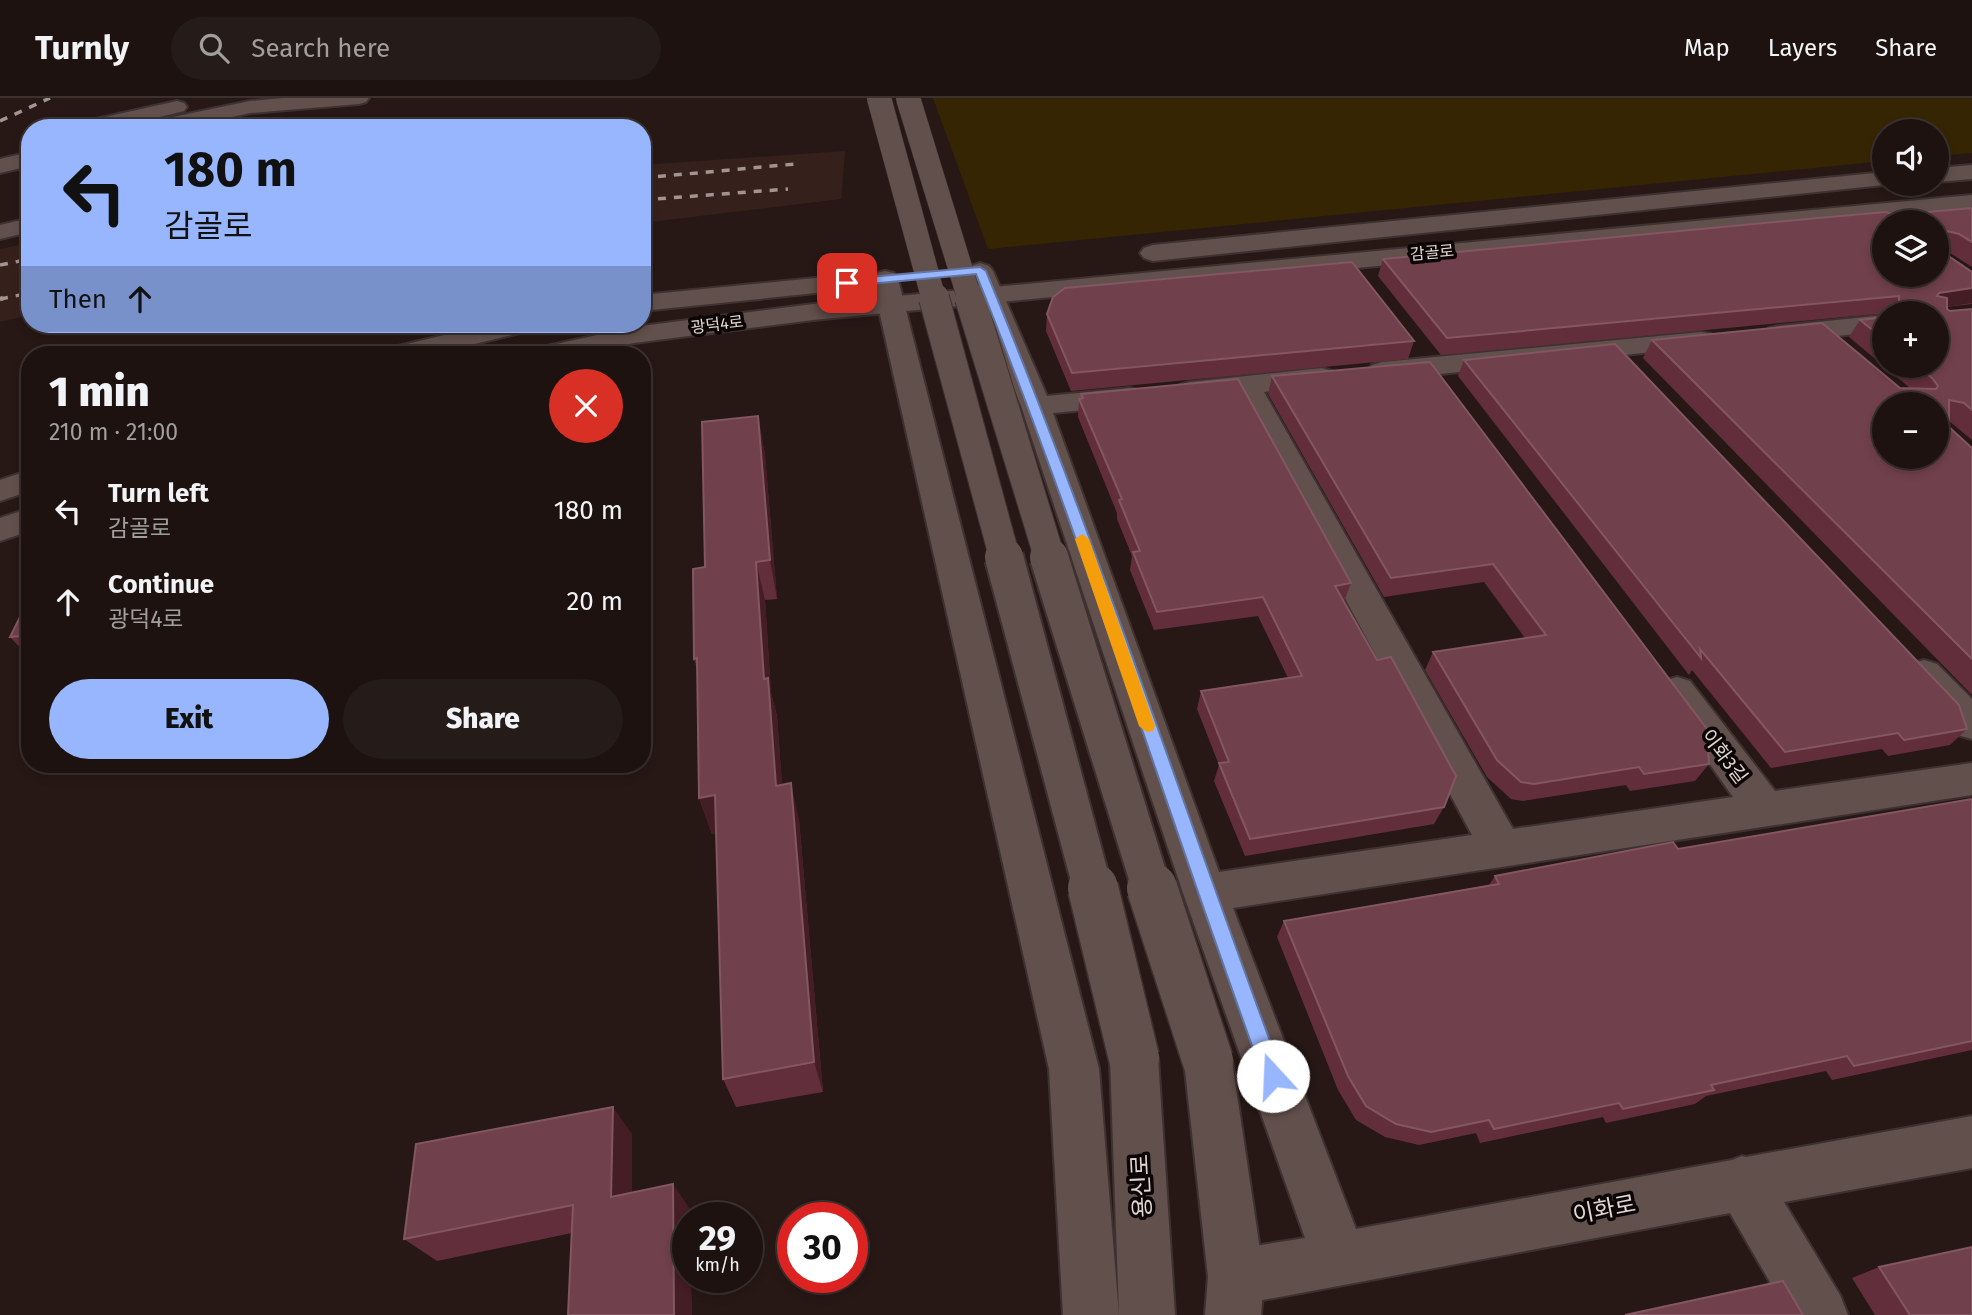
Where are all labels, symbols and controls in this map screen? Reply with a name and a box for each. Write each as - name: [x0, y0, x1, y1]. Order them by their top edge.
- search box: [171, 17, 661, 80]
- text: Turnly: [35, 28, 129, 68]
- icon: search: [195, 29, 233, 67]
- text: Search here: [251, 33, 390, 64]
- text: Map: [1684, 34, 1730, 62]
- text: Layers: [1768, 34, 1837, 62]
- text: Share: [1875, 34, 1937, 62]
- map controls: [1872, 119, 1949, 469]
- button: sound: [1872, 119, 1949, 196]
- text: 180 m: [164, 140, 297, 199]
- icon: left: [49, 147, 140, 238]
- text: 감골로: [164, 207, 252, 245]
- button: layers: [1872, 210, 1949, 287]
- street label: 감골로: [1409, 241, 1455, 264]
- pin: [817, 253, 877, 313]
- icon: arrive: [828, 264, 866, 302]
- icon: ahead: [121, 280, 159, 318]
- text: Then: [49, 284, 107, 315]
- button: +: [1872, 301, 1949, 378]
- street label: 광덕4로: [690, 312, 745, 337]
- text: 1 min: [49, 367, 150, 417]
- button: close: [549, 369, 623, 443]
- button: −: [1872, 392, 1949, 469]
- text: 210 m · 21:00: [49, 418, 178, 446]
- text: Turn left: [108, 478, 209, 509]
- icon: left: [49, 492, 87, 530]
- text: 180 m: [554, 495, 623, 526]
- text: 감골로: [108, 514, 171, 542]
- text: Continue: [108, 569, 214, 600]
- icon: ahead: [49, 583, 87, 621]
- text: 20 m: [566, 586, 623, 617]
- text: 광덕4로: [108, 605, 184, 633]
- button: Exit: [49, 679, 329, 759]
- button: Share: [343, 679, 623, 759]
- street label: 이화3길: [1697, 725, 1752, 788]
- position arrow: [1236, 1039, 1310, 1113]
- street label: 용신로: [1125, 1154, 1157, 1218]
- street label: 이화로: [1570, 1189, 1638, 1229]
- speed limit sign: 30: [777, 1202, 868, 1293]
- text: 29: [699, 1217, 736, 1259]
- text: km/h: [695, 1254, 740, 1276]

